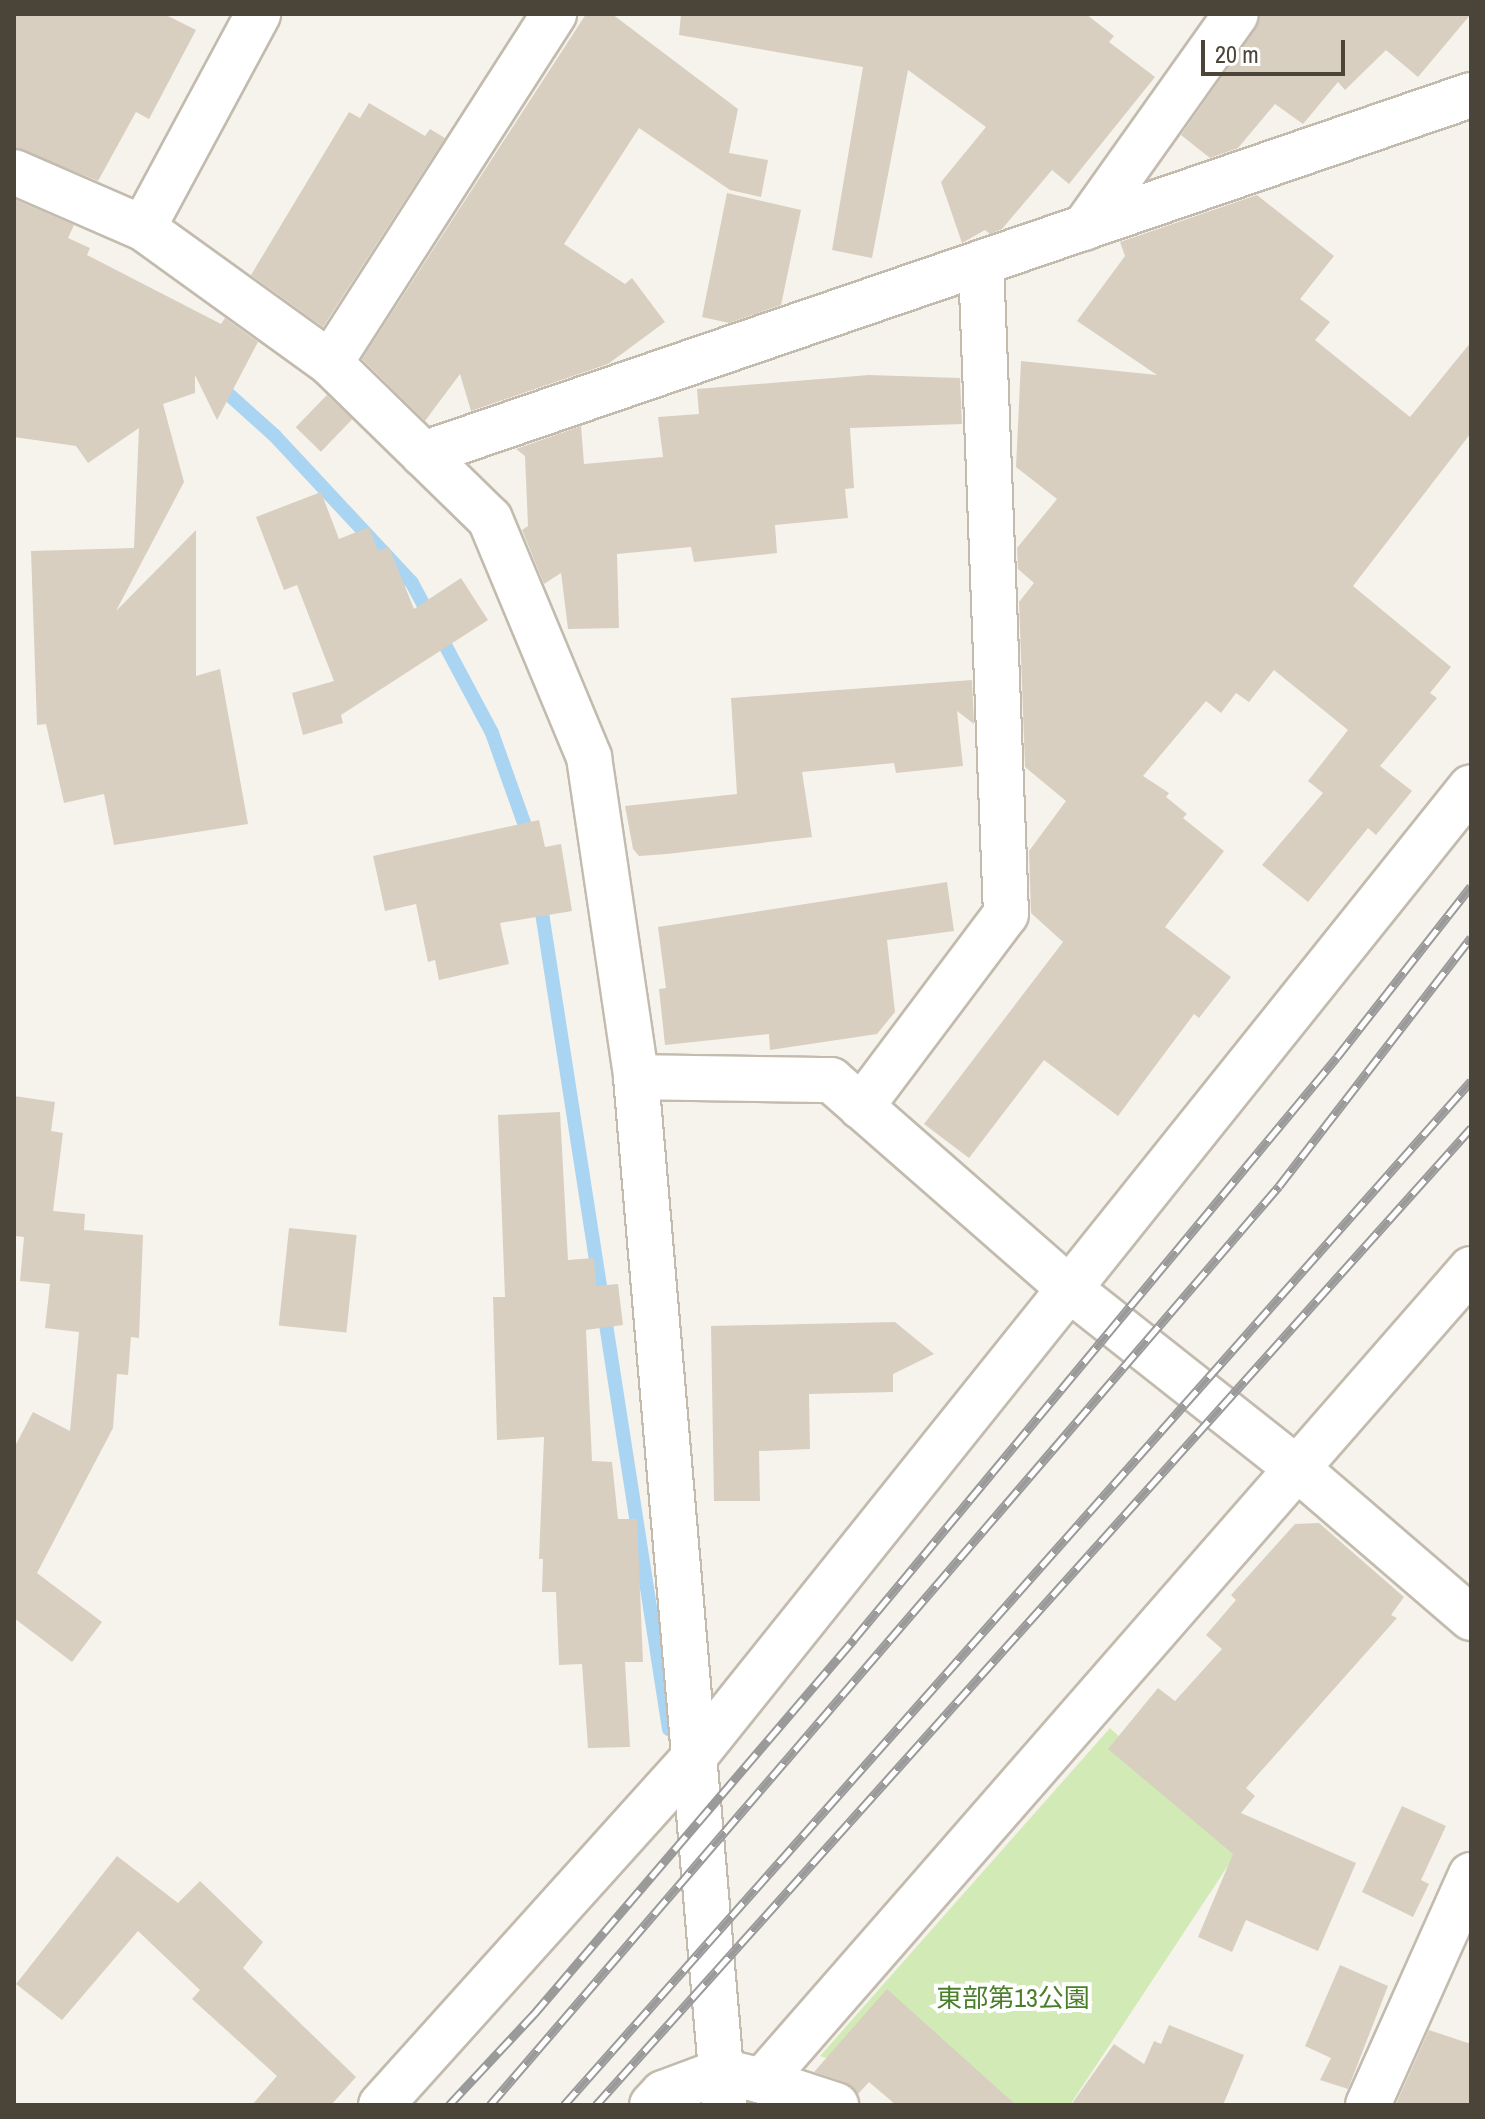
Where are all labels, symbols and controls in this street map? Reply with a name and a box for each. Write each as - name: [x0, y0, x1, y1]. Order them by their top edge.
- scale bar: [1205, 24, 1349, 74]
- text: 20 m: [1215, 38, 1259, 70]
- park label: 東部第13公園: [936, 1982, 1090, 2014]

